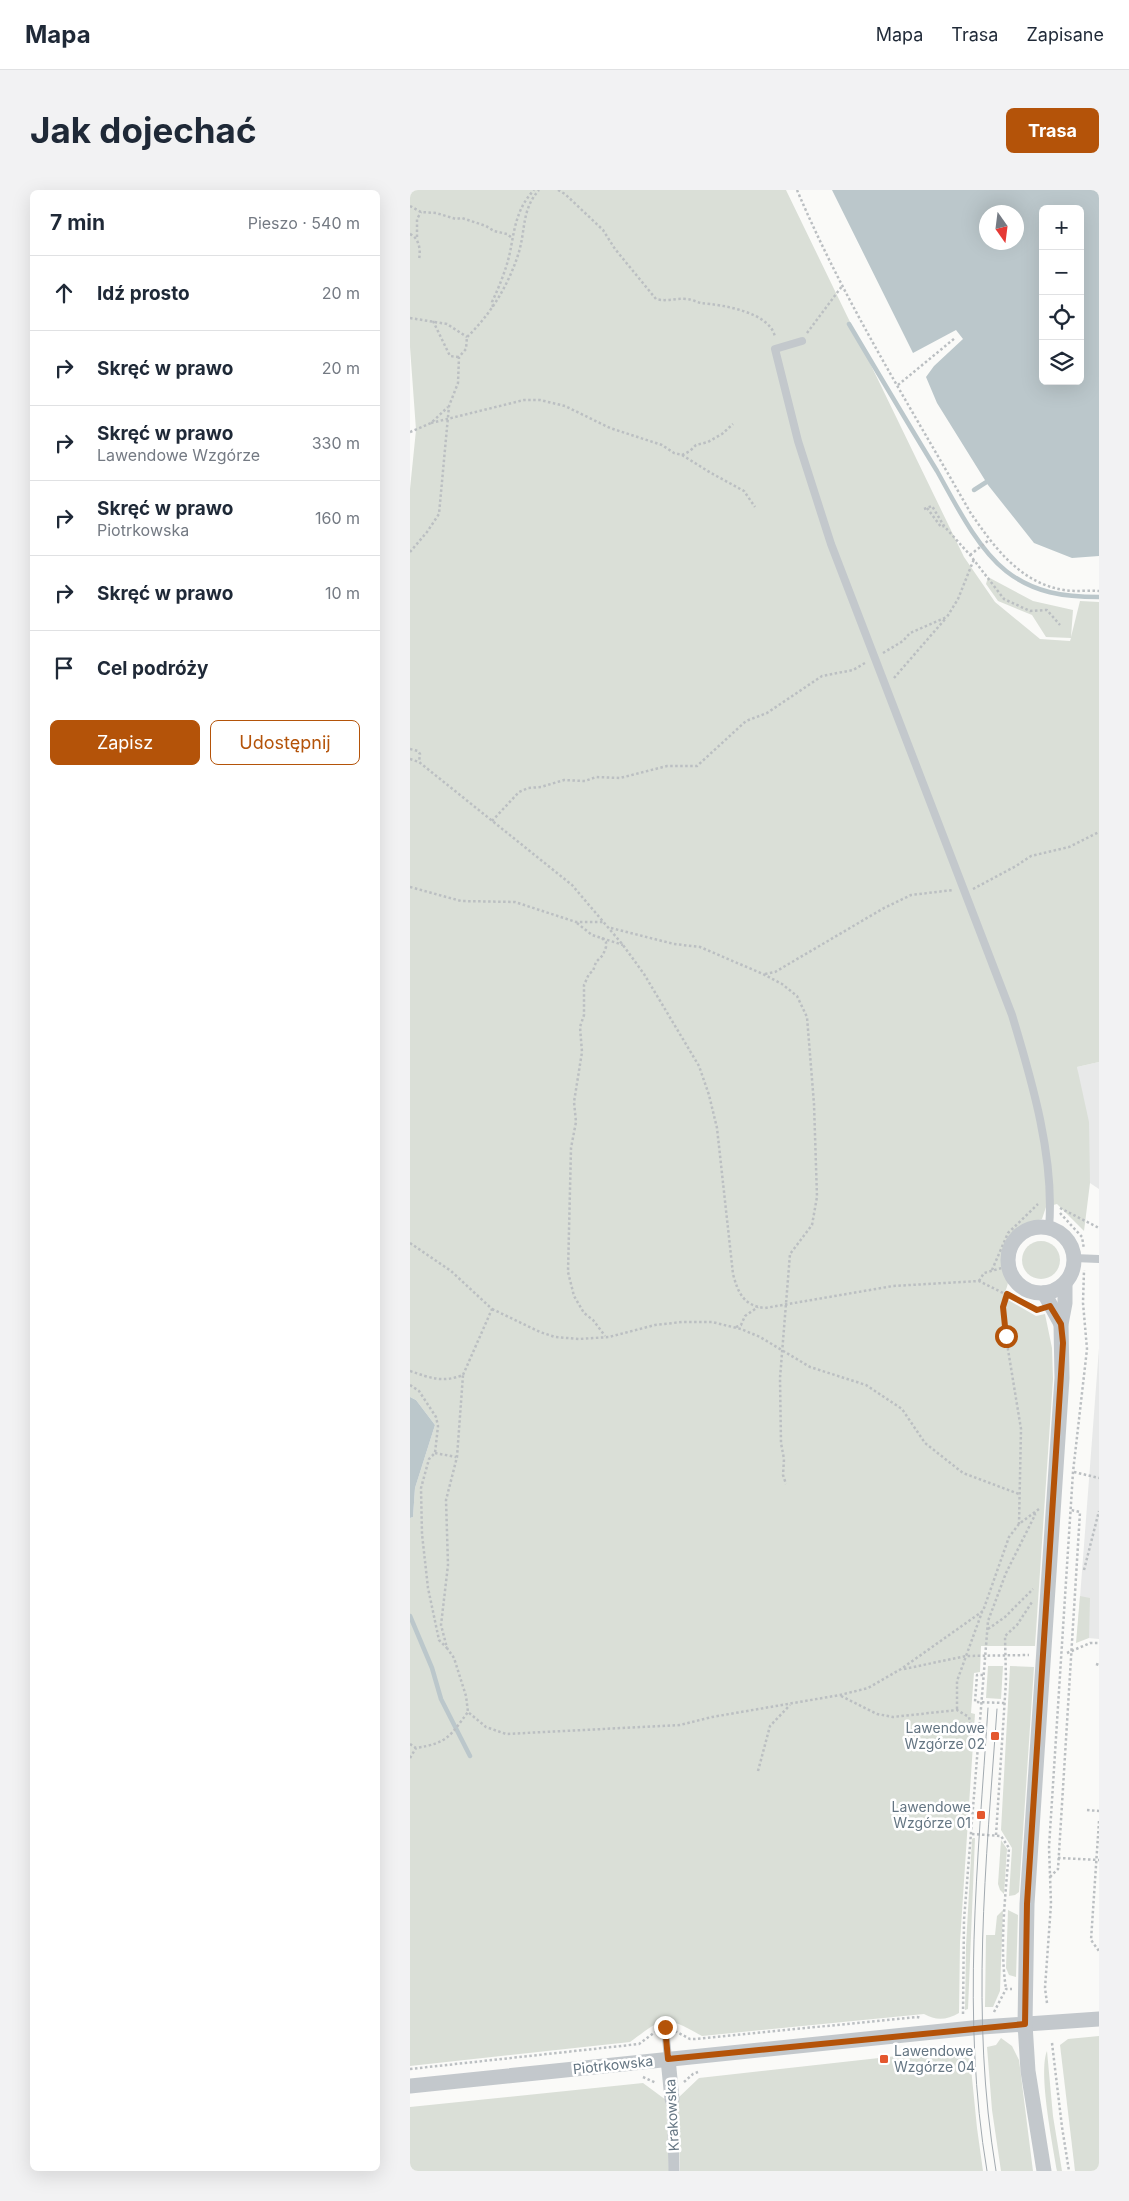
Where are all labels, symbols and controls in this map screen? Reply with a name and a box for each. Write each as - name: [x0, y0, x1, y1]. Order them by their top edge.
- text: Mapa: [25, 20, 91, 49]
- text: Mapa: [876, 24, 923, 45]
- text: Trasa: [951, 24, 998, 45]
- text: Zapisane: [1026, 24, 1104, 45]
- button: Trasa: [1006, 108, 1099, 153]
- text: Jak dojechać: [30, 109, 257, 151]
- north arrow: [979, 205, 1024, 250]
- map controls: [1039, 205, 1084, 385]
- button: +: [1039, 205, 1084, 250]
- text: 7 min: [50, 210, 105, 235]
- text: Pieszo · 540 m: [248, 213, 360, 233]
- button: −: [1039, 250, 1084, 295]
- icon: ahead: [50, 279, 78, 307]
- text: Idź prosto: [97, 282, 190, 305]
- text: 20 m: [322, 283, 360, 303]
- button: locate: [1039, 295, 1084, 340]
- button: layers: [1039, 340, 1084, 385]
- icon: right: [50, 354, 78, 382]
- text: Skręć w prawo: [97, 357, 233, 380]
- text: 20 m: [322, 358, 360, 378]
- text: Skręć w prawo: [97, 422, 233, 445]
- icon: right: [50, 429, 78, 457]
- text: 330 m: [312, 433, 360, 453]
- text: Lawendowe Wzgórze: [97, 445, 260, 465]
- text: Skręć w prawo: [97, 497, 233, 520]
- icon: right: [50, 504, 78, 532]
- text: 160 m: [315, 508, 360, 528]
- text: Piotrkowska: [97, 520, 189, 540]
- icon: right: [50, 579, 78, 607]
- text: Skręć w prawo: [97, 582, 233, 605]
- text: 10 m: [325, 583, 360, 603]
- icon: arrive: [50, 654, 78, 682]
- text: Cel podróży: [97, 657, 209, 680]
- button: Zapisz: [50, 720, 200, 765]
- button: Udostępnij: [210, 720, 360, 765]
- route start: [995, 1325, 1018, 1348]
- place label: Lawendowe Wzgórze 02: [904, 1719, 985, 1752]
- marker: Lawendowe Wzgórze 02: [989, 1730, 1001, 1742]
- place label: Lawendowe Wzgórze 01: [892, 1798, 971, 1831]
- marker: Lawendowe Wzgórze 01: [975, 1809, 987, 1821]
- route end: [654, 2016, 677, 2039]
- place label: Lawendowe Wzgórze 04: [894, 2042, 975, 2075]
- street label: Piotrkowska: [572, 2052, 654, 2077]
- marker: Lawendowe Wzgórze 04: [878, 2053, 890, 2065]
- street label: Krakowska: [661, 2078, 682, 2152]

